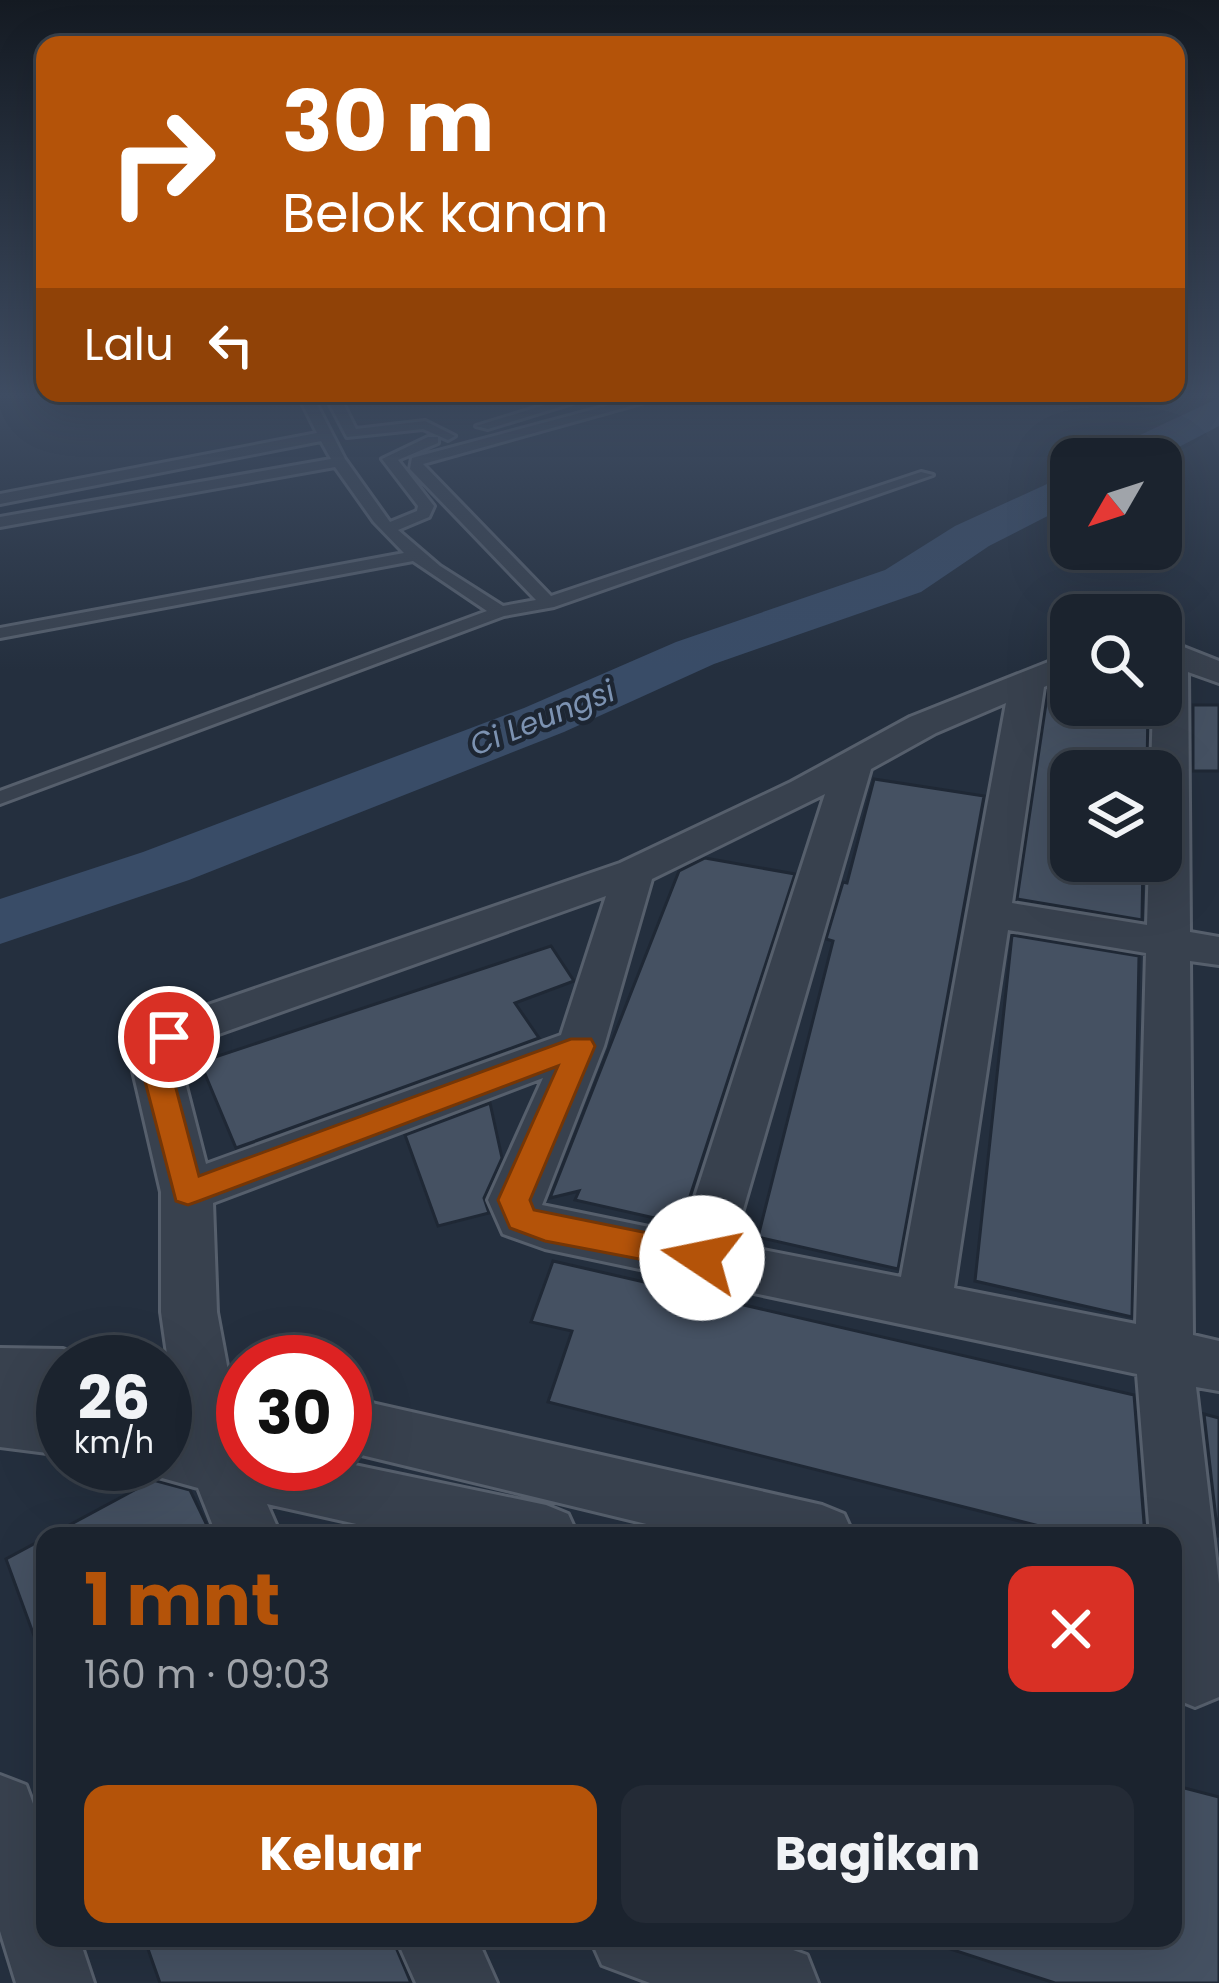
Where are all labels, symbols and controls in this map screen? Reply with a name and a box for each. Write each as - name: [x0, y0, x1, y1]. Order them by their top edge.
- text: 30 m: [282, 63, 494, 180]
- icon: right: [84, 84, 240, 240]
- text: Belok kanan: [282, 175, 609, 251]
- icon: left: [198, 312, 264, 378]
- text: Lalu: [84, 313, 174, 376]
- north arrow: [1050, 438, 1182, 570]
- map controls: [1050, 438, 1182, 882]
- button: search: [1050, 594, 1182, 726]
- water label: Ci Leungsi: [463, 669, 621, 767]
- button: layers: [1050, 750, 1182, 882]
- pin: [118, 986, 220, 1088]
- icon: arrive: [136, 1004, 202, 1070]
- position arrow: [639, 1195, 765, 1321]
- speed limit sign: 30: [216, 1335, 372, 1491]
- text: 26: [78, 1356, 150, 1440]
- text: km/h: [74, 1421, 154, 1464]
- text: 1 mnt: [84, 1549, 280, 1650]
- button: close: [1008, 1566, 1134, 1692]
- text: 160 m · 09:03: [84, 1647, 330, 1702]
- button: Keluar: [84, 1785, 597, 1923]
- button: Bagikan: [621, 1785, 1134, 1923]

